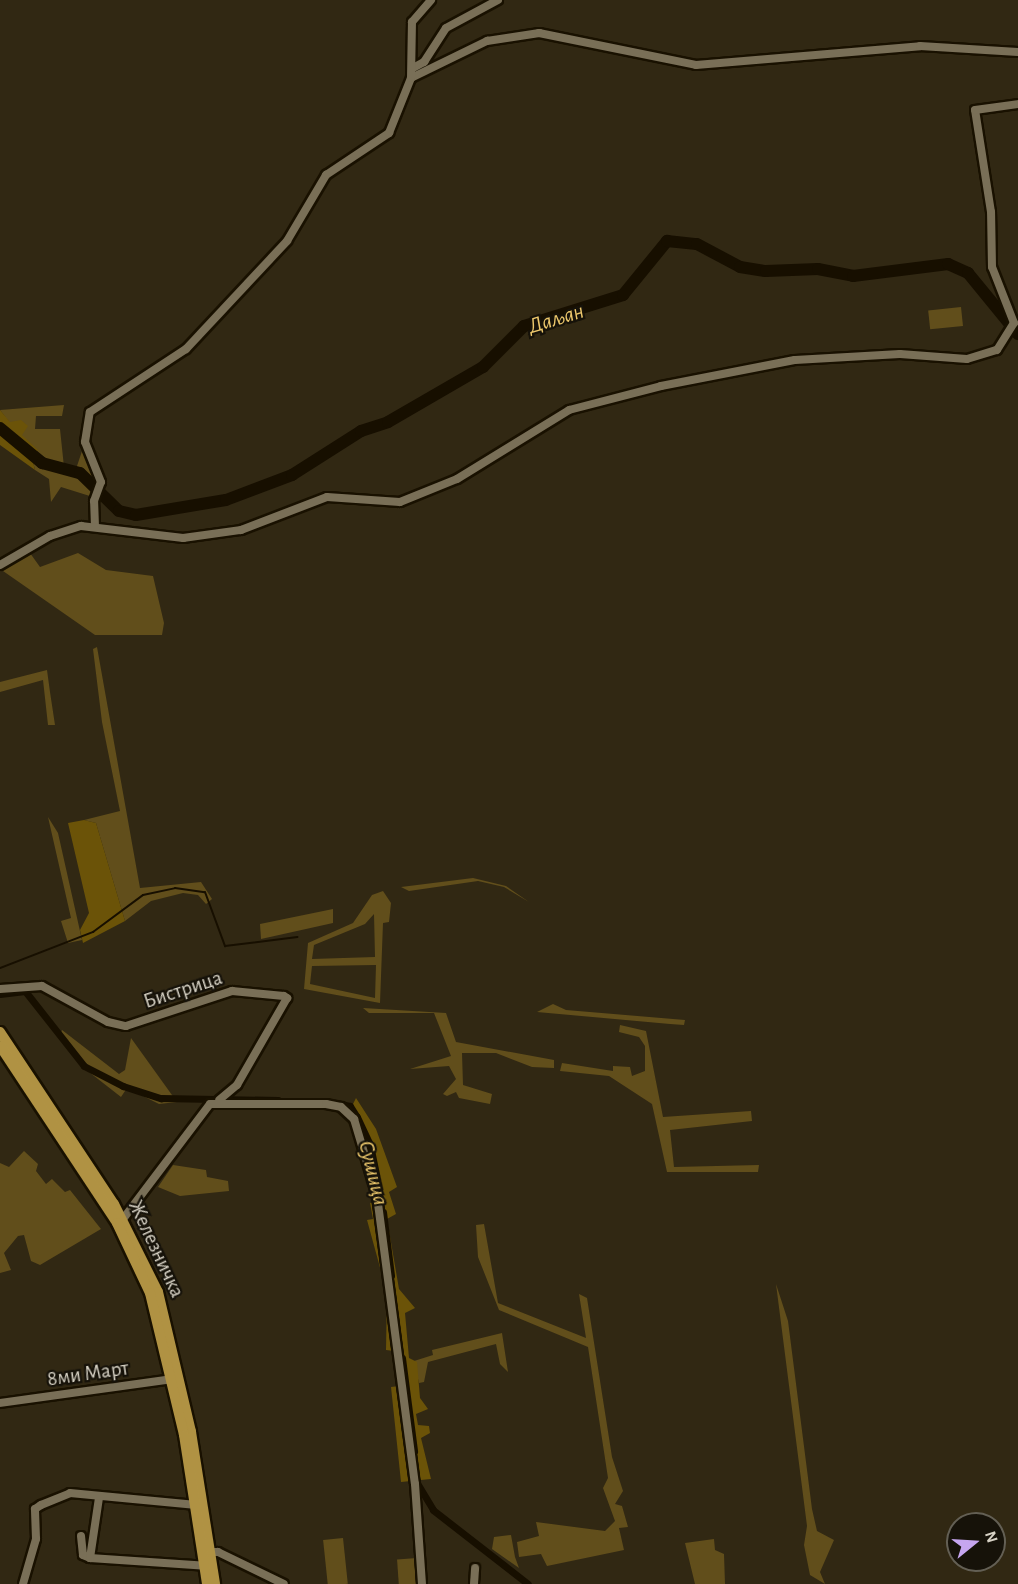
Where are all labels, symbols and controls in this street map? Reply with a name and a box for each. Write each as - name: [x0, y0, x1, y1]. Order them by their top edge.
- water label: Даљан: [525, 298, 587, 340]
- street label: Бистрица: [140, 965, 226, 1015]
- water label: Сушица: [352, 1138, 394, 1208]
- street label: Железничка: [122, 1196, 190, 1302]
- street label: 8ми Март: [46, 1356, 130, 1392]
- north arrow: [946, 1512, 1006, 1572]
- text: N: [982, 1529, 1001, 1545]

